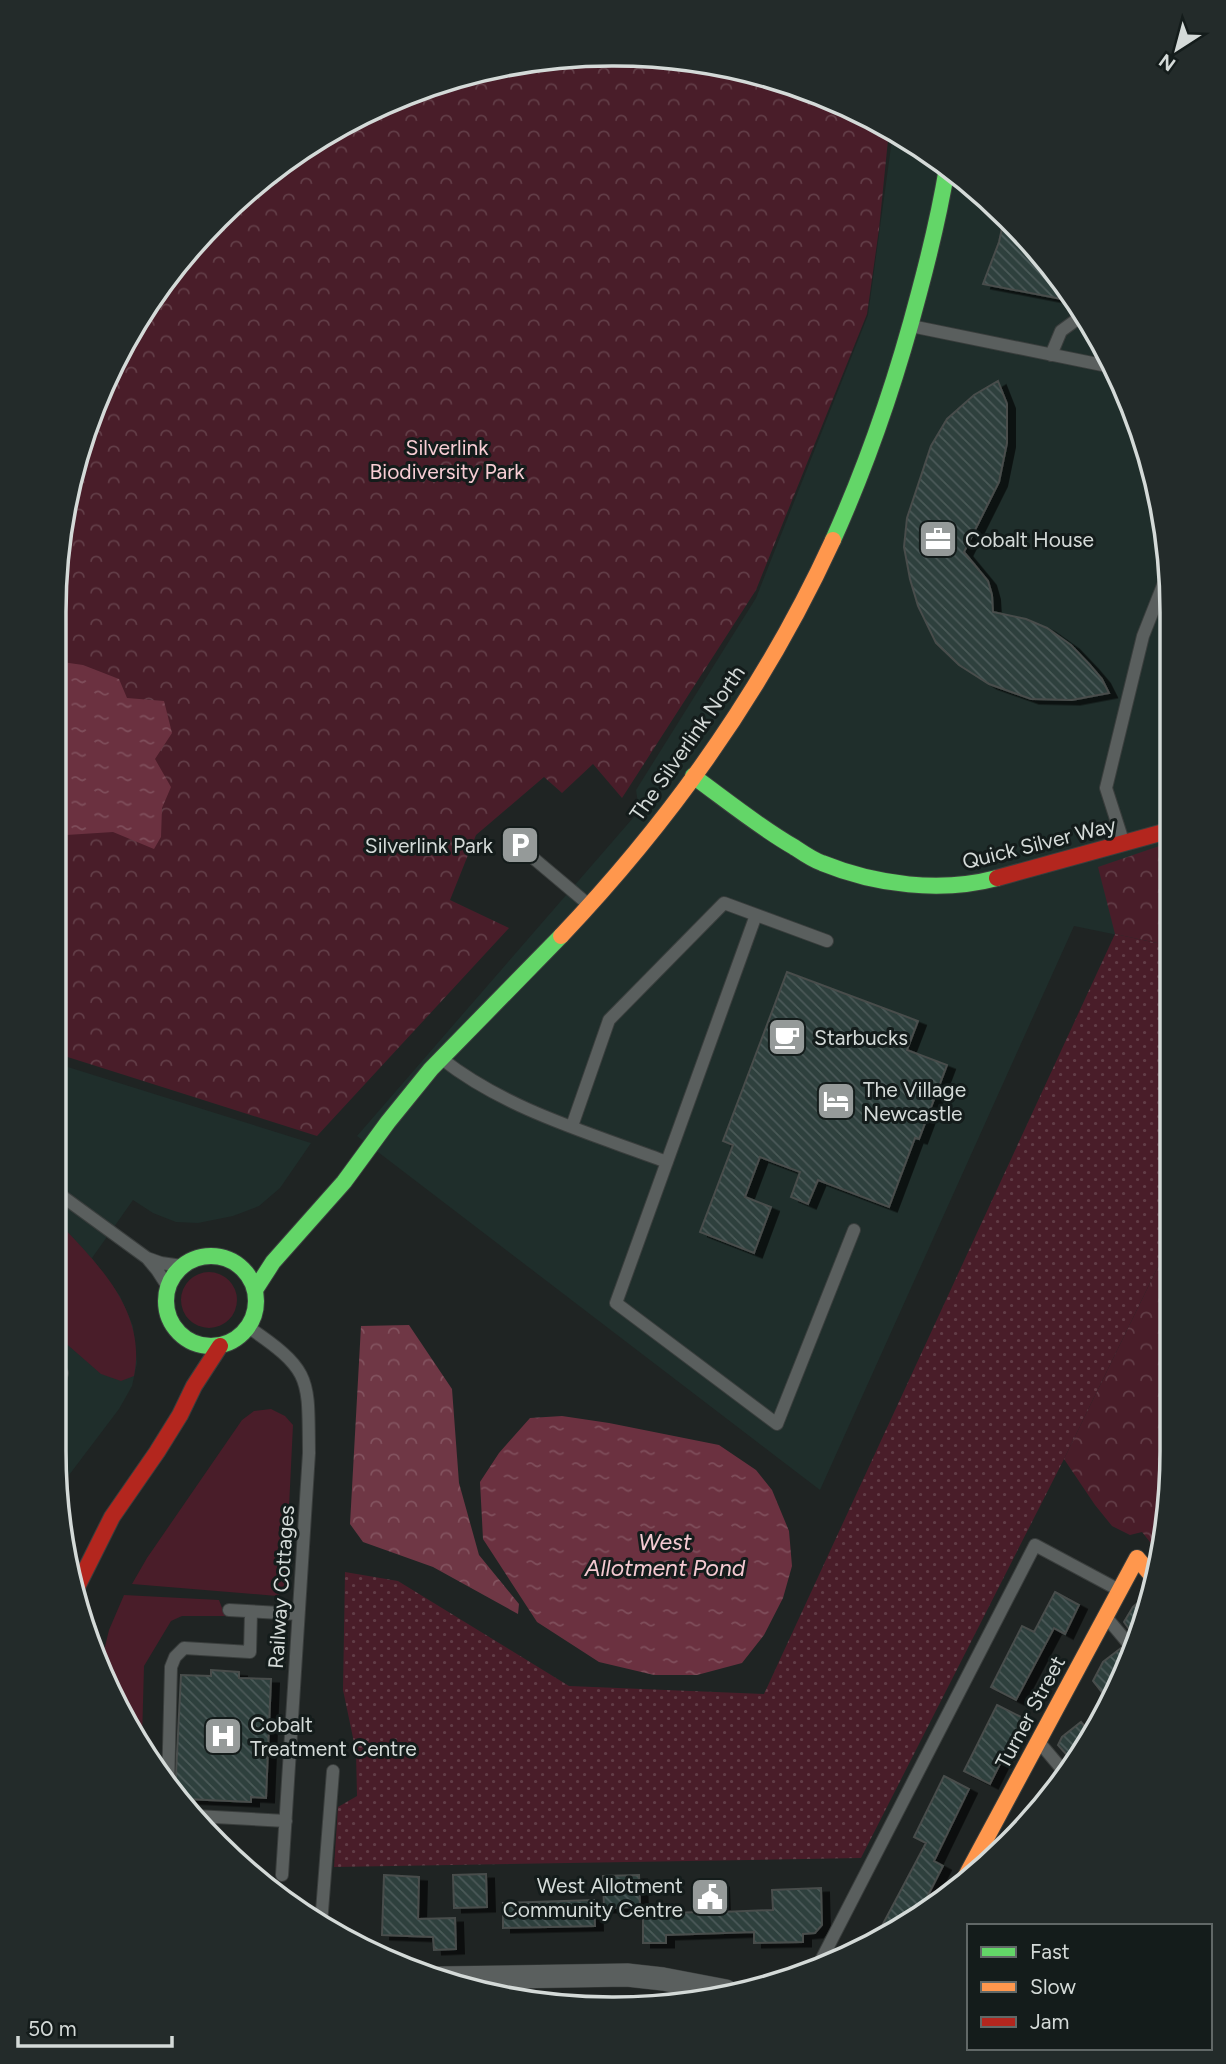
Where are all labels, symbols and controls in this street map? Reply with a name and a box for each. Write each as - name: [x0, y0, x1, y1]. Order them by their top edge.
- north arrow: [1142, 14, 1212, 84]
- text: N: [1155, 49, 1180, 76]
- park label: Silverlink Biodiversity Park: [369, 435, 525, 484]
- office icon: Cobalt House: [917, 518, 959, 560]
- place label: Cobalt House: [965, 527, 1094, 552]
- street label: The Silverlink North: [624, 661, 750, 825]
- street label: Quick Silver Way: [960, 812, 1118, 874]
- parking icon: Silverlink Park: [499, 824, 541, 866]
- place label: Silverlink Park: [365, 833, 494, 858]
- cafe icon: Starbucks: [766, 1016, 808, 1058]
- place label: Starbucks: [814, 1025, 908, 1050]
- place label: The Village Newcastle: [863, 1077, 966, 1126]
- hotel icon: The Village Newcastle: [815, 1080, 857, 1122]
- street label: Railway Cottages: [263, 1504, 299, 1670]
- water label: West Allotment Pond: [584, 1528, 746, 1582]
- street label: Turner Street: [990, 1651, 1070, 1772]
- place label: Cobalt Treatment Centre: [250, 1712, 417, 1761]
- hospital icon: Cobalt Treatment Centre: [202, 1715, 244, 1757]
- place label: West Allotment Community Centre: [503, 1873, 683, 1922]
- public building icon: West Allotment Community Centre: [689, 1876, 731, 1918]
- legend: [967, 1924, 1212, 2050]
- text: Fast: [1030, 1939, 1070, 1964]
- text: Slow: [1030, 1974, 1076, 1999]
- scale bar: [18, 2004, 172, 2048]
- text: Jam: [1030, 2009, 1069, 2034]
- text: 50 m: [28, 2016, 77, 2041]

